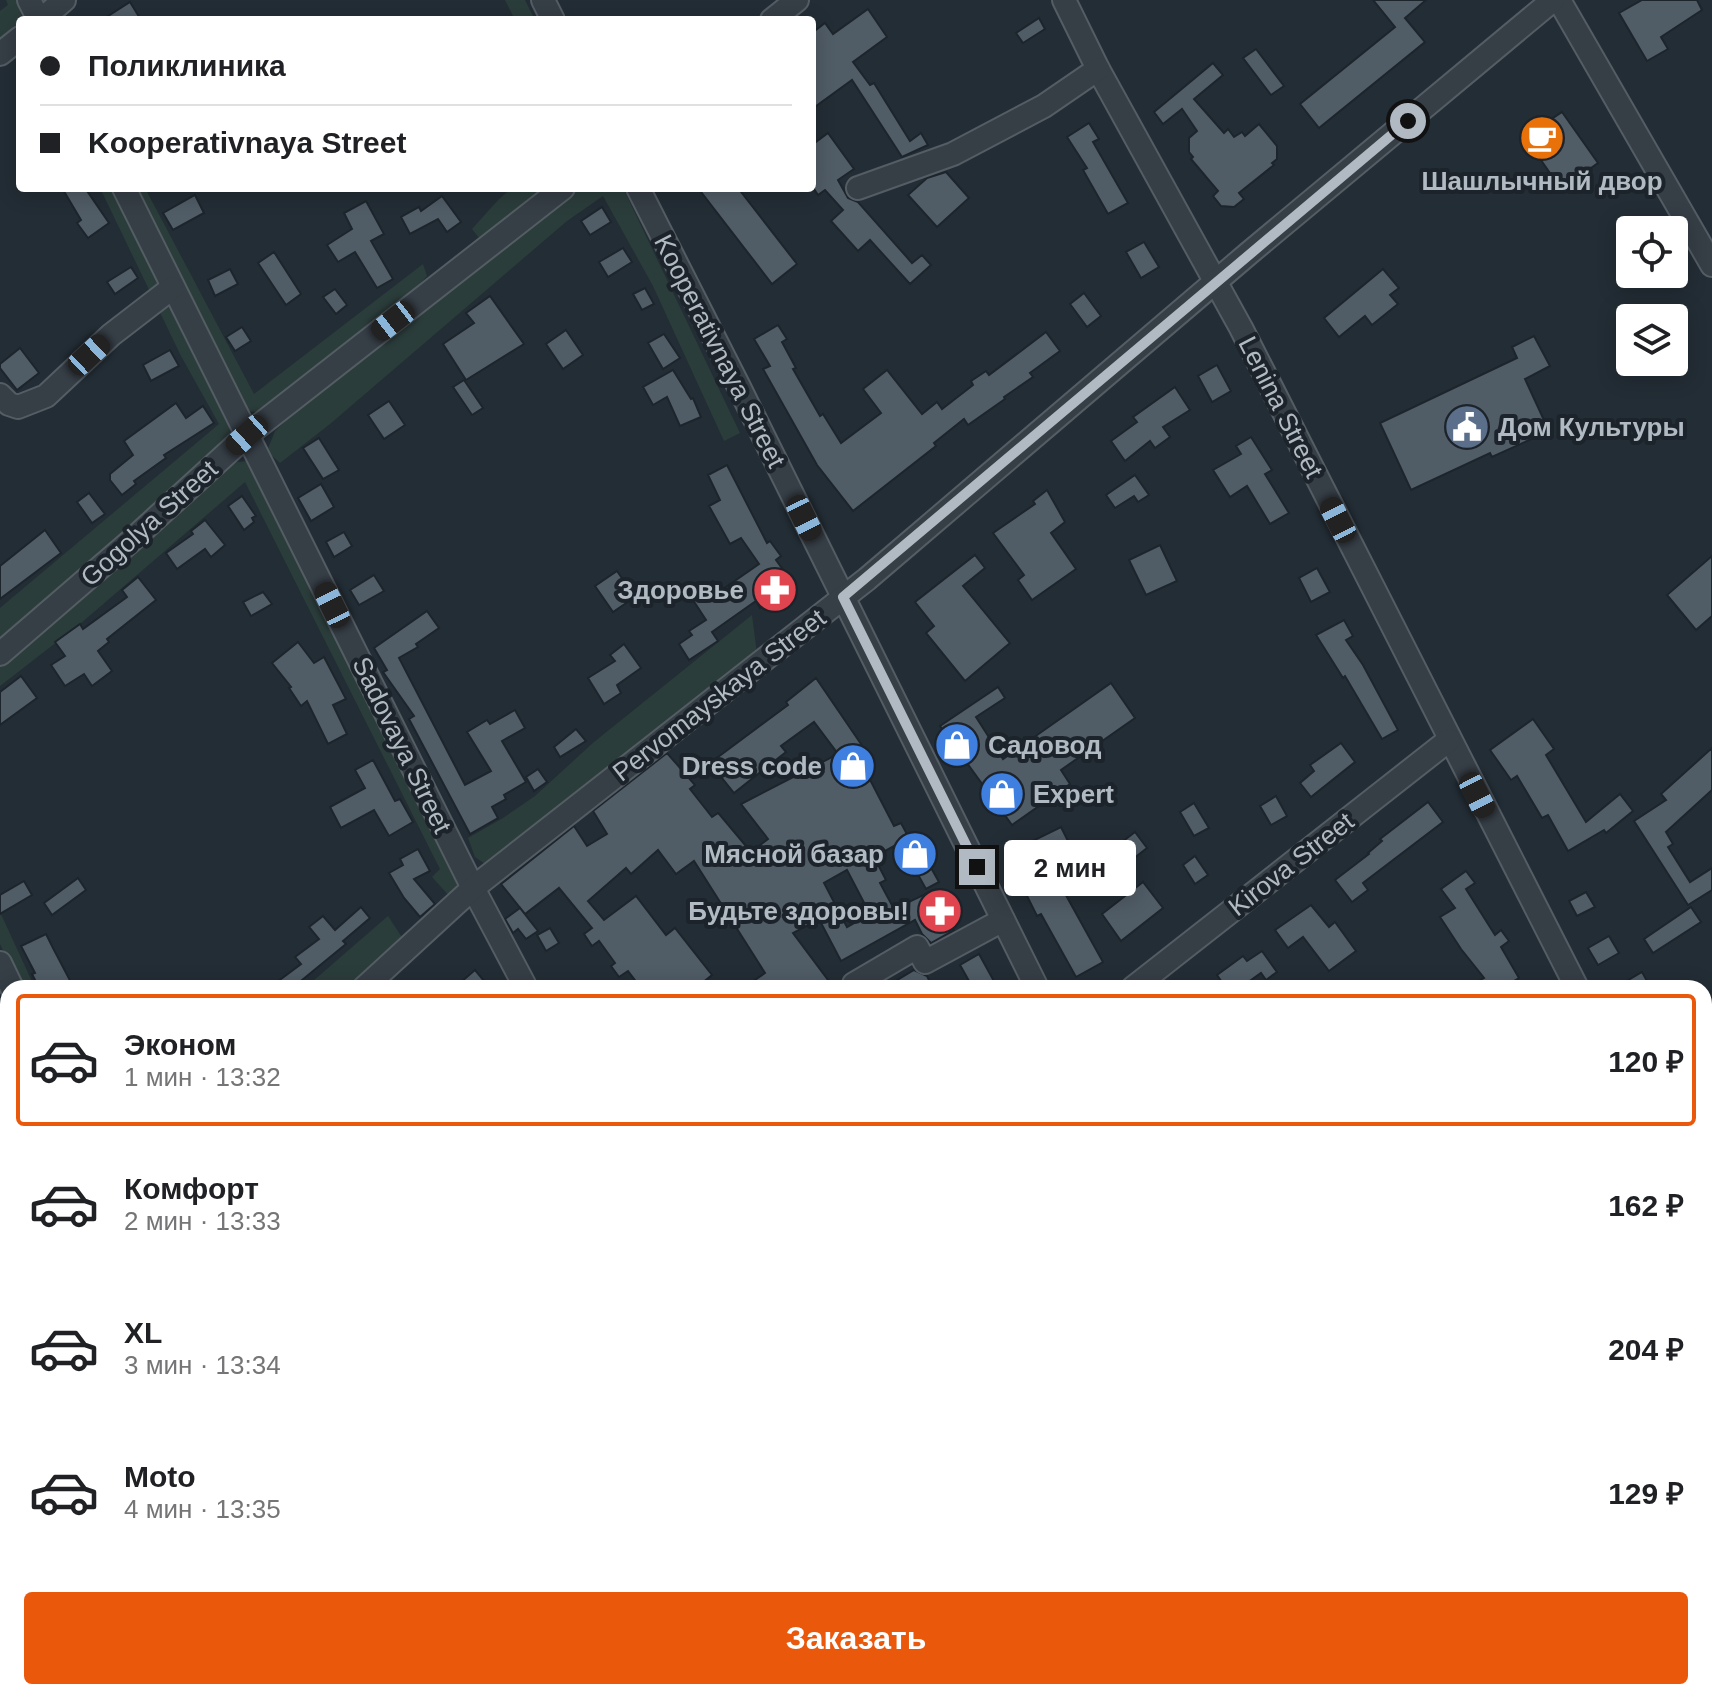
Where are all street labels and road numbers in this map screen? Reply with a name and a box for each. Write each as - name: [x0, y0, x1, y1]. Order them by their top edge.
- street label: Kooperativnaya Street: [648, 230, 792, 473]
- street label: Lenina Street: [1233, 331, 1330, 483]
- street label: Gogolya Street: [75, 453, 224, 592]
- street label: Pervomayskaya Street: [607, 602, 832, 787]
- street label: Sadovaya Street: [346, 652, 458, 839]
- street label: Kirova Street: [1223, 805, 1360, 922]

